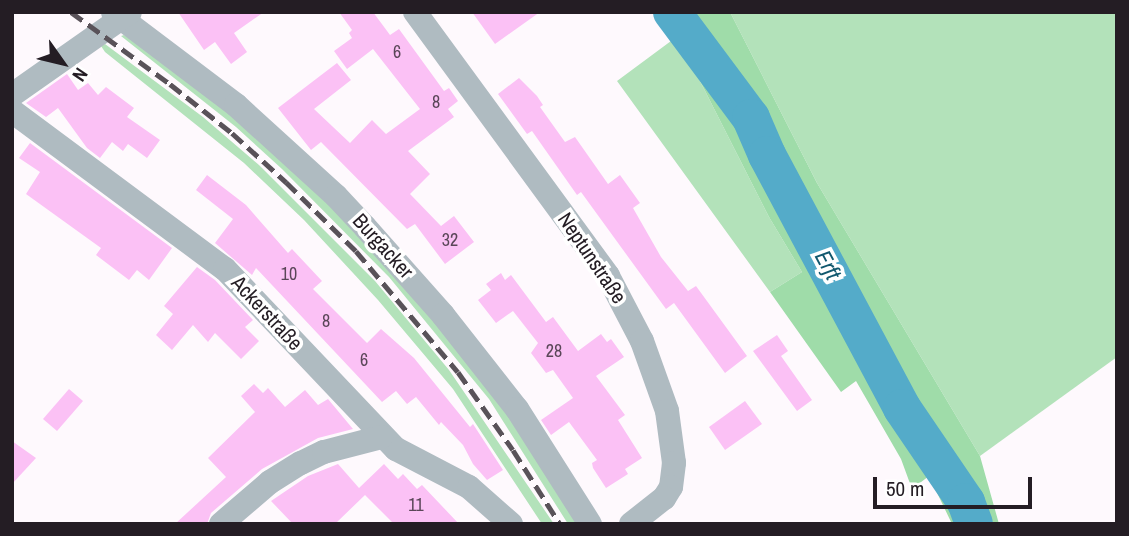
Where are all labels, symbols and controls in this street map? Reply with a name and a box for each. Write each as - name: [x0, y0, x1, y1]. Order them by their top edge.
- north arrow: [28, 28, 98, 98]
- house number: 6: [393, 41, 401, 63]
- text: N: [66, 63, 94, 87]
- house number: 8: [432, 91, 440, 113]
- street label: Burgacker: [347, 208, 419, 284]
- street label: Neptunstraße: [552, 208, 632, 308]
- house number: 32: [442, 229, 458, 251]
- water label: Erft: [809, 246, 847, 284]
- house number: 10: [281, 263, 297, 285]
- street label: Ackerstraße: [226, 270, 308, 356]
- house number: 8: [322, 310, 330, 332]
- house number: 28: [546, 340, 562, 362]
- house number: 6: [360, 349, 368, 371]
- scale bar: [877, 462, 1036, 506]
- text: 50 m: [886, 474, 924, 503]
- house number: 11: [408, 494, 424, 516]

